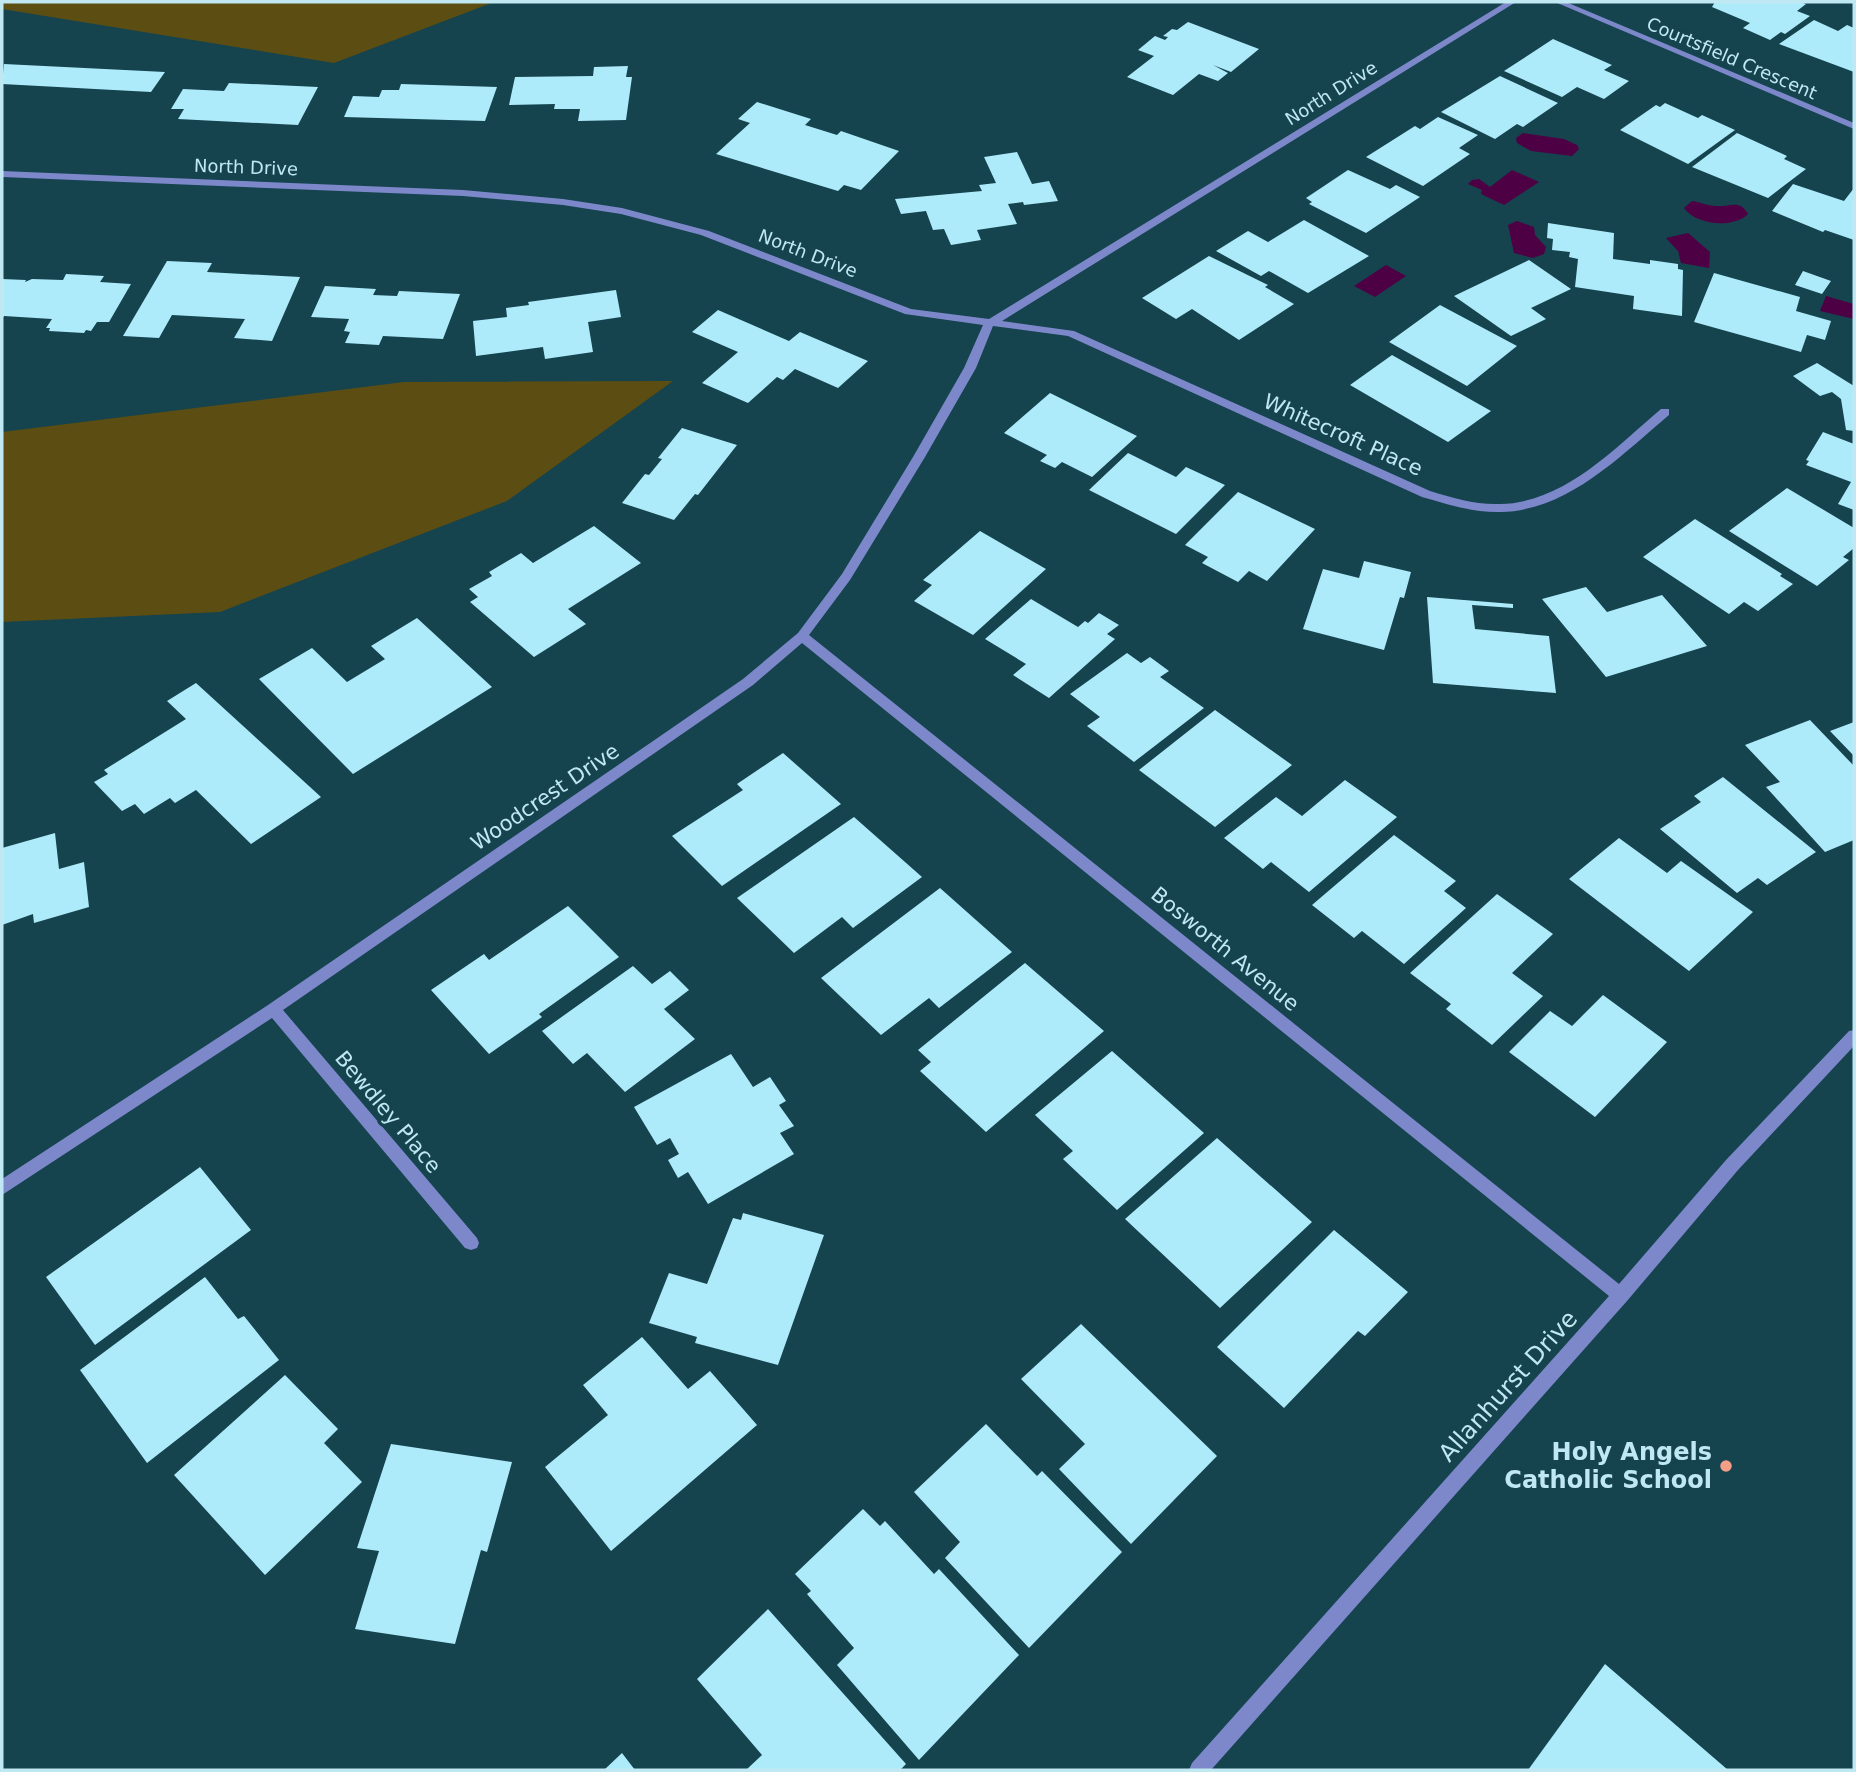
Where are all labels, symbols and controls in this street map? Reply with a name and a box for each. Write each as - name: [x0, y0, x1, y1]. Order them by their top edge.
- street label: Courtsfield Crescent: [1644, 13, 1820, 103]
- street label: North Drive: [1281, 57, 1381, 129]
- street label: North Drive: [194, 155, 298, 179]
- street label: North Drive: [756, 225, 860, 281]
- street label: Whitecroft Place: [1260, 389, 1426, 481]
- street label: Woodcrest Drive: [467, 739, 623, 855]
- street label: Bosworth Avenue: [1146, 882, 1304, 1016]
- street label: Bewdley Place: [330, 1046, 446, 1178]
- street label: Allanhurst Drive: [1433, 1305, 1583, 1467]
- place label: Holy Angels Catholic School: [1504, 1438, 1712, 1494]
- marker: Holy Angels Catholic School: [1718, 1458, 1734, 1474]

